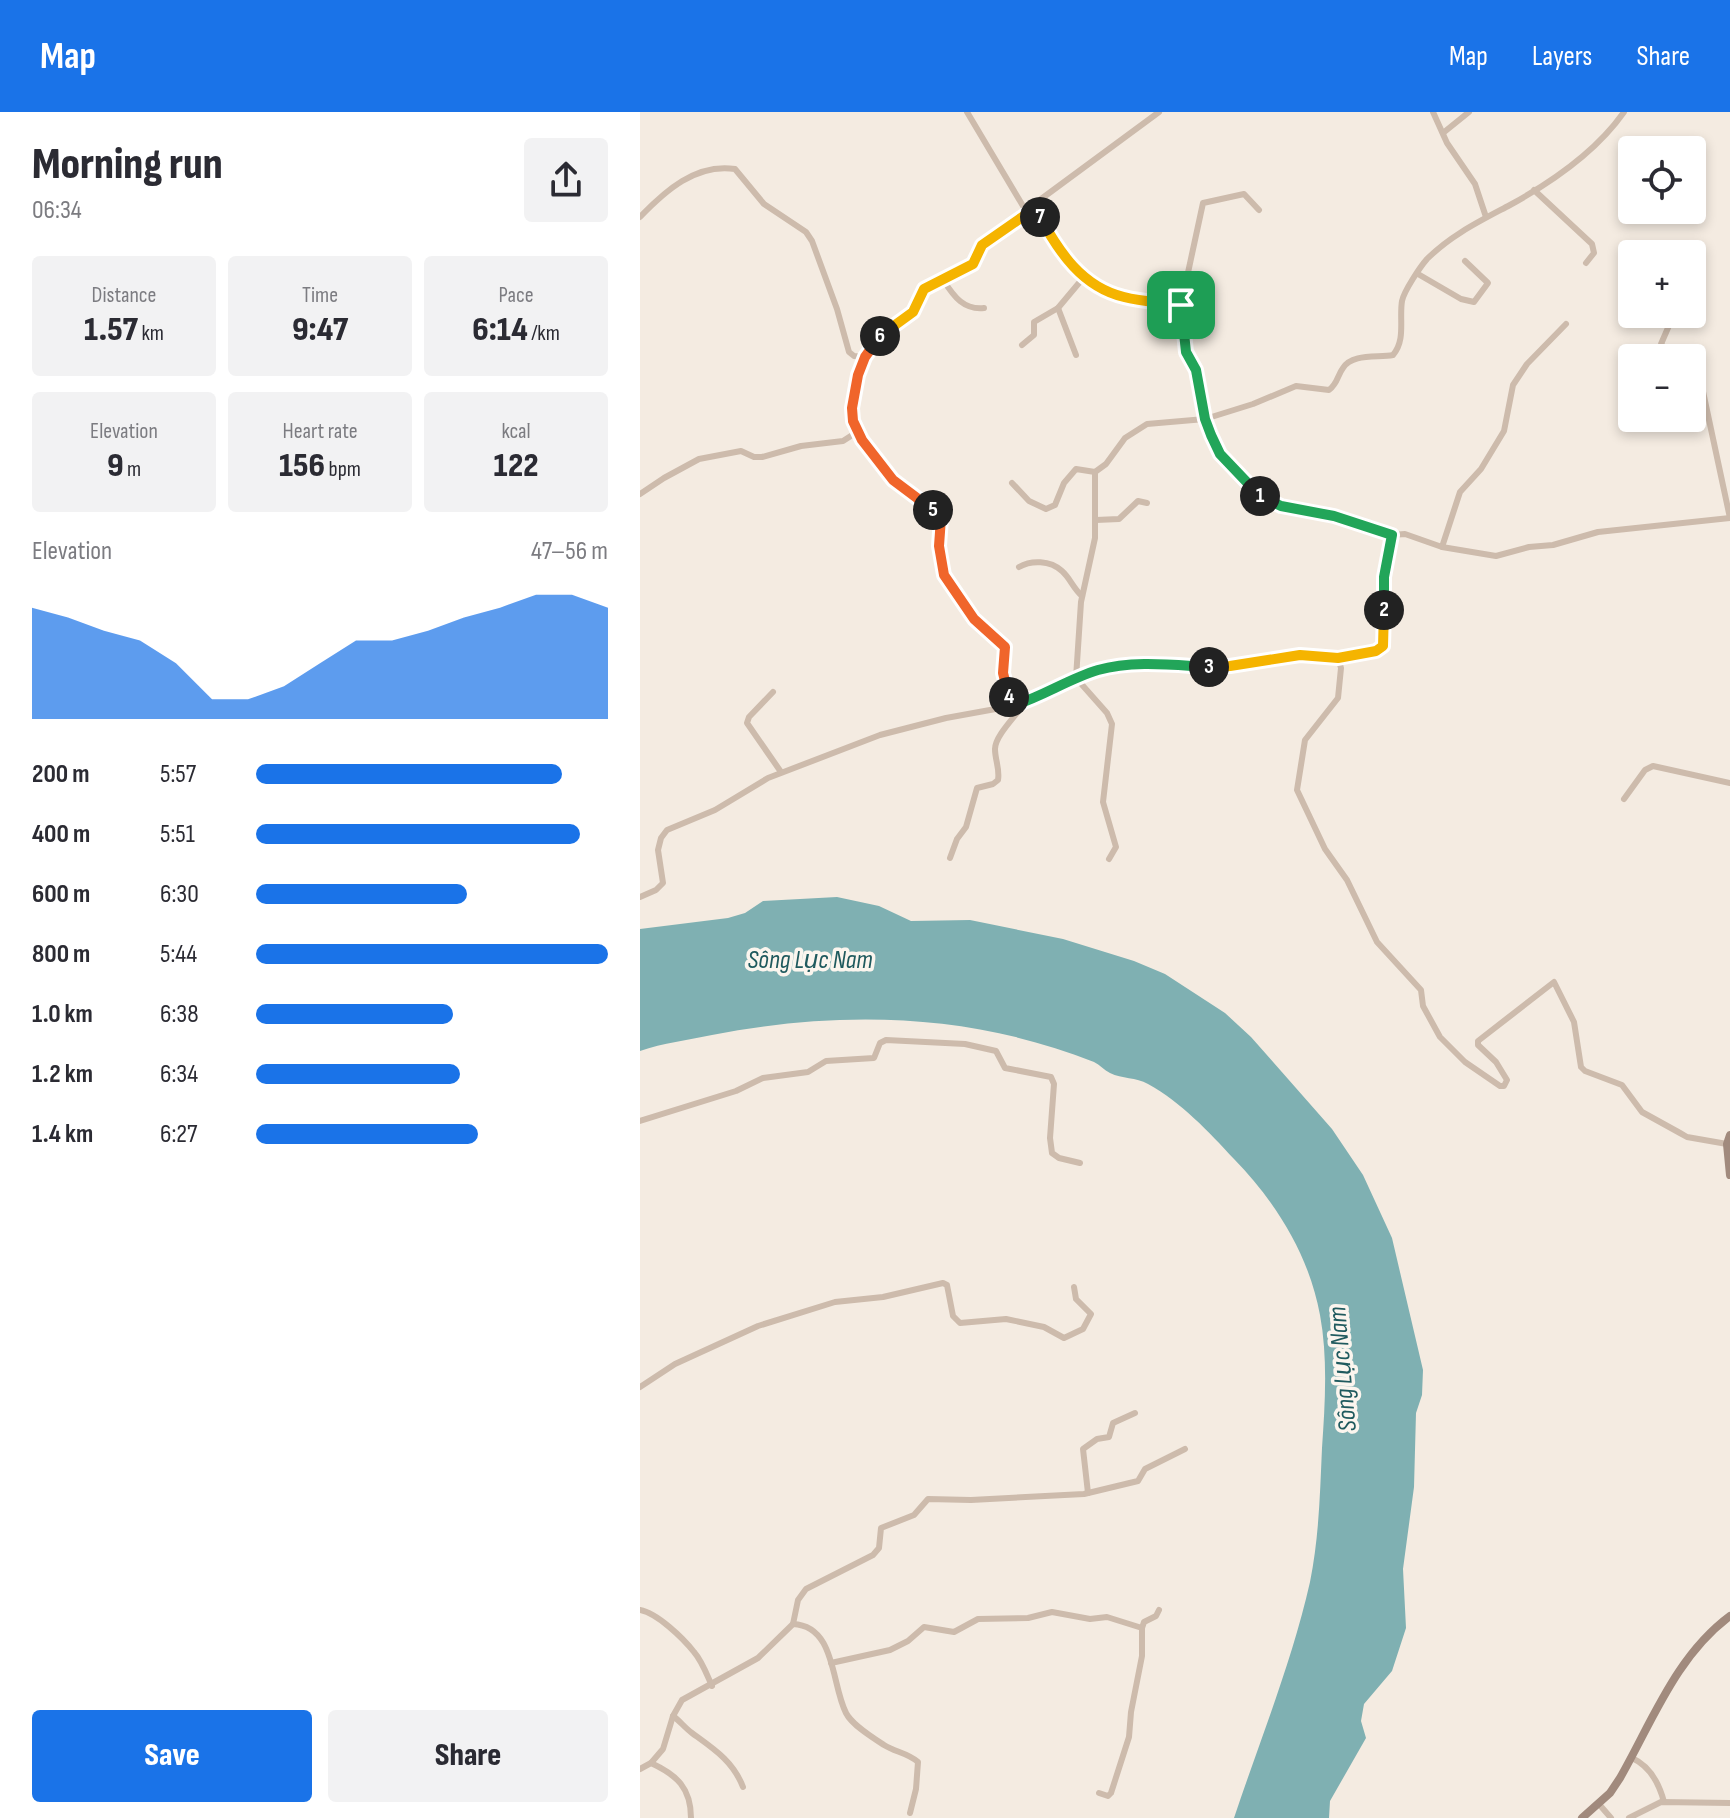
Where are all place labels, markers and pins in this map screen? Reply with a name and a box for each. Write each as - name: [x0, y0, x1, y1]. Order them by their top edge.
- pin: 7: [1020, 197, 1060, 237]
- pin: [1147, 271, 1215, 339]
- pin: 6: [860, 316, 900, 356]
- pin: 1: [1240, 476, 1280, 516]
- pin: 5: [913, 490, 953, 530]
- pin: 2: [1364, 590, 1404, 630]
- pin: 3: [1189, 647, 1229, 687]
- pin: 4: [989, 677, 1029, 717]

